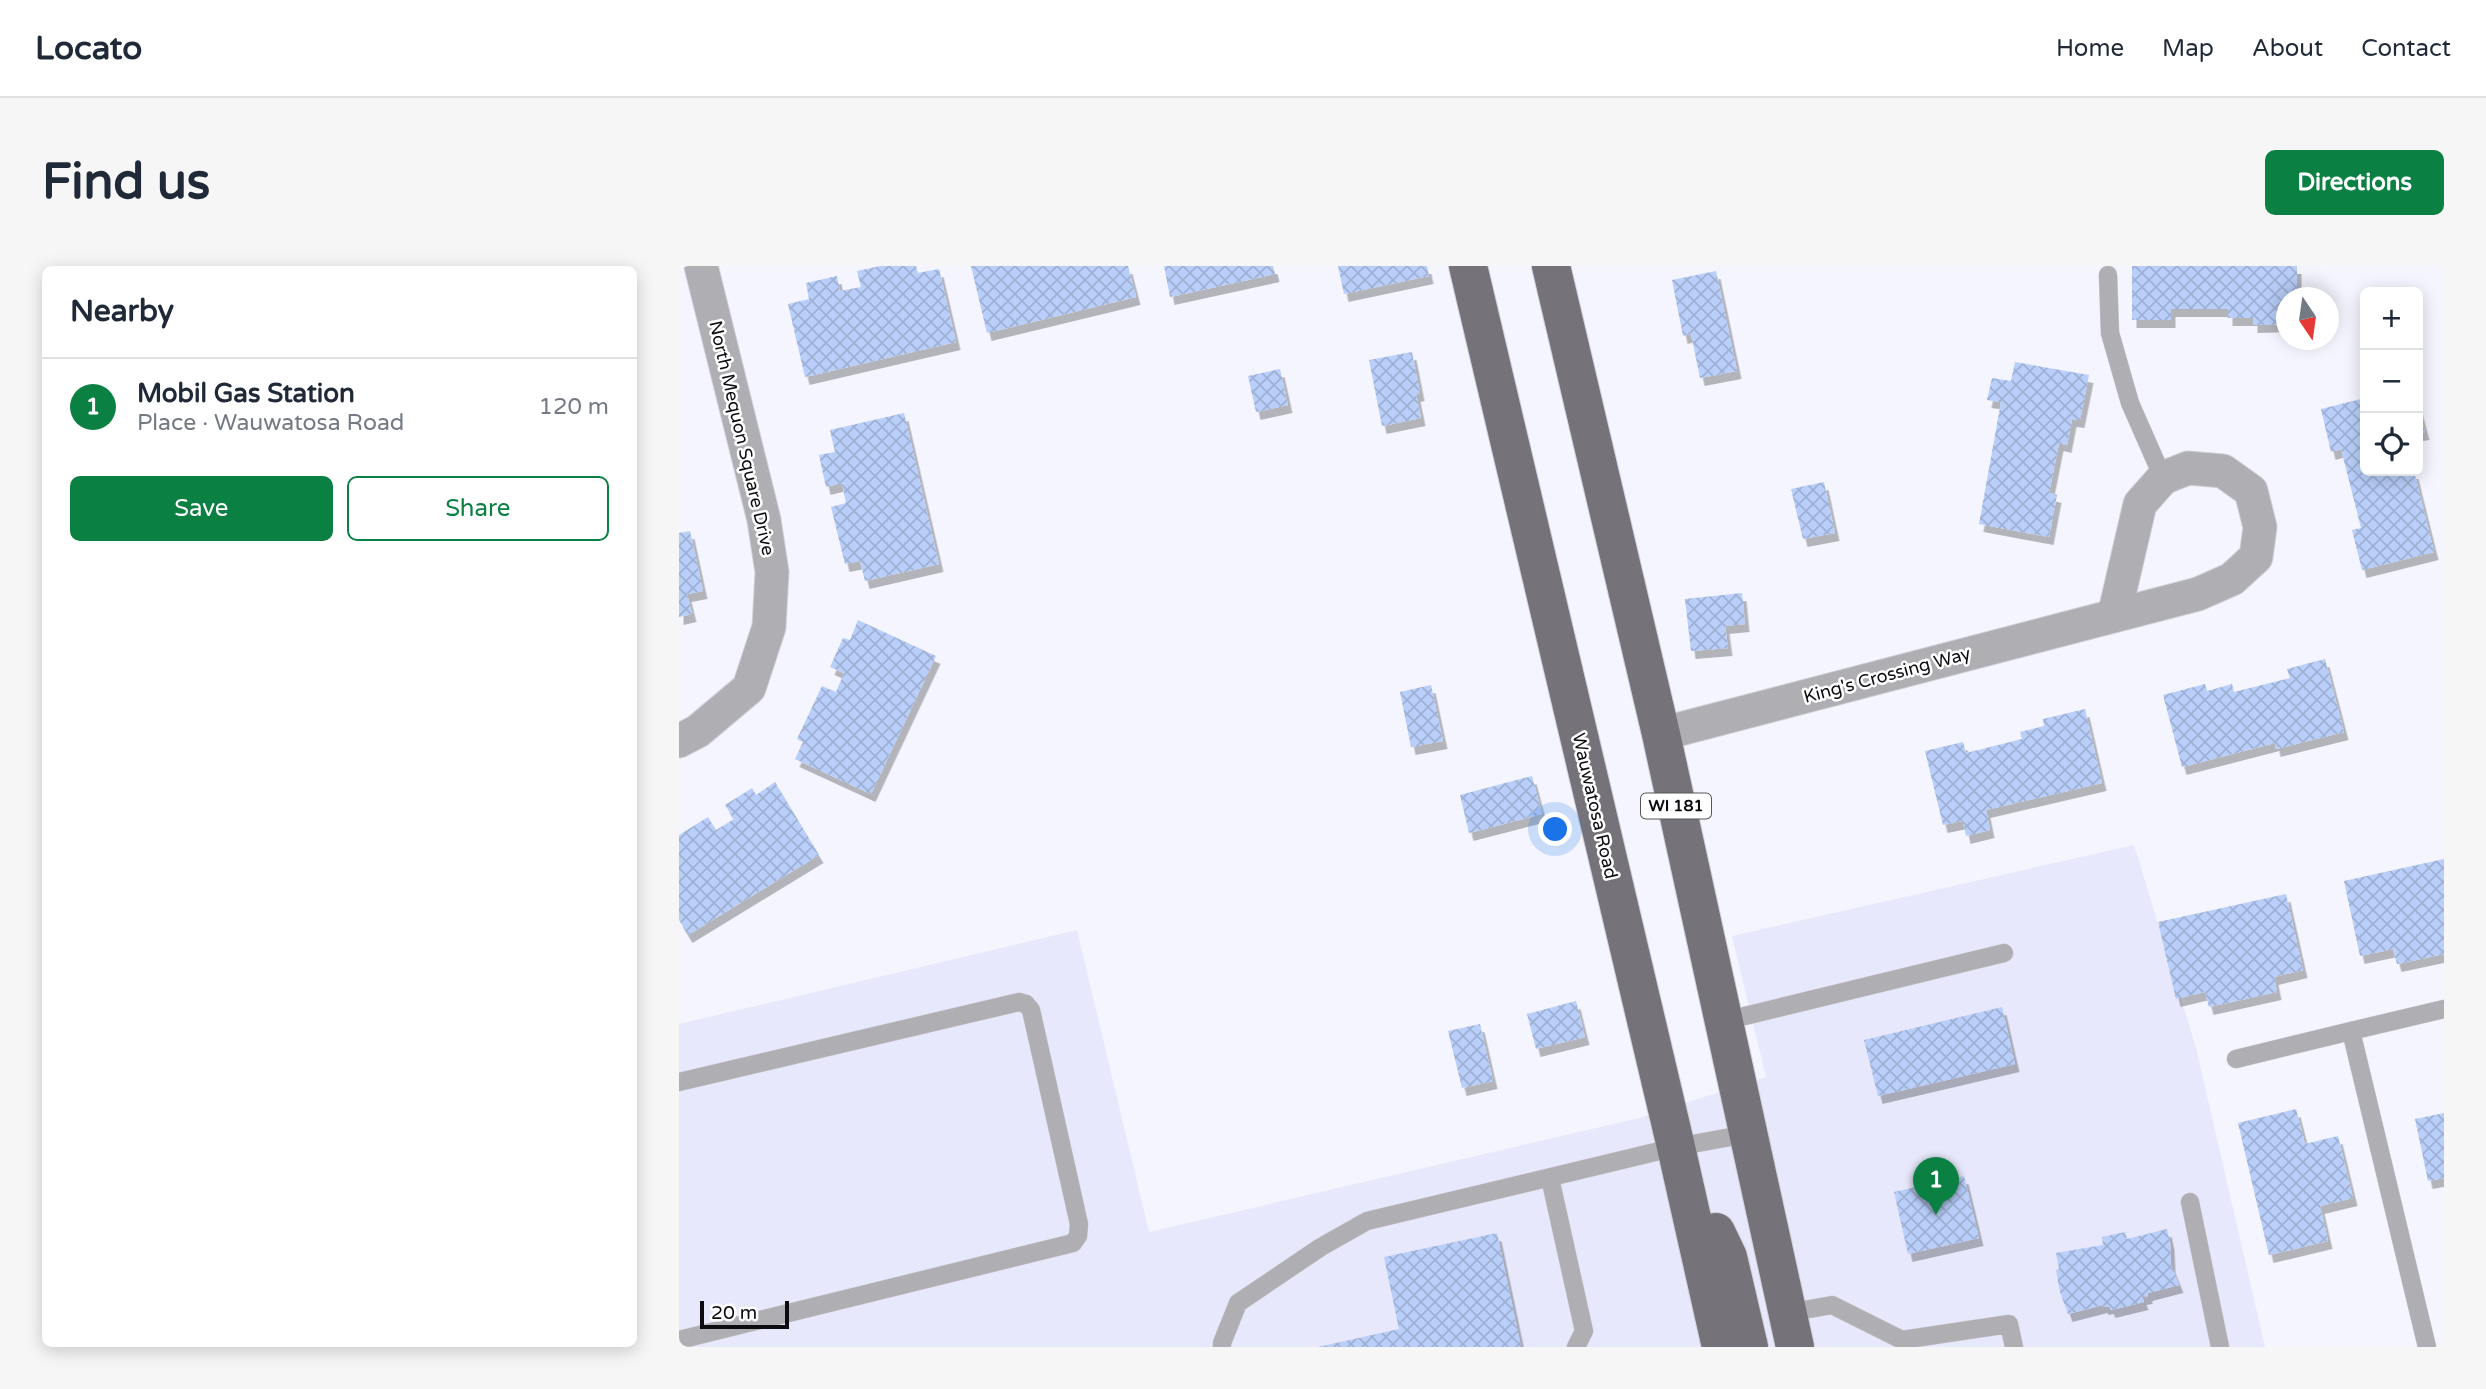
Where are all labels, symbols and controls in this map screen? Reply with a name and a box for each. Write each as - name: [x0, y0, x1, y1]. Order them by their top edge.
- text: Locato: [35, 29, 142, 68]
- text: Home: [2056, 34, 2124, 63]
- text: Map: [2162, 34, 2214, 63]
- text: About: [2252, 34, 2323, 63]
- text: Contact: [2361, 34, 2451, 63]
- button: Directions: [2265, 150, 2444, 215]
- text: Find us: [42, 153, 210, 212]
- north arrow: [2276, 287, 2339, 350]
- map controls: [2360, 287, 2423, 476]
- button: +: [2360, 287, 2423, 350]
- text: Nearby: [70, 293, 174, 330]
- street label: North Mequon Square Drive: [704, 319, 780, 557]
- button: −: [2360, 350, 2423, 413]
- text: Mobil Gas Station: [137, 378, 355, 409]
- text: 1: [86, 393, 100, 421]
- text: 120 m: [539, 393, 609, 421]
- text: Place · Wauwatosa Road: [137, 409, 404, 437]
- button: locate: [2360, 413, 2423, 476]
- button: Save: [70, 476, 333, 541]
- button: Share: [347, 476, 609, 541]
- street label: King's Crossing Way: [1801, 642, 1973, 708]
- street label: Wauwatosa Road: [1568, 731, 1622, 881]
- road number: WI 181: [1641, 793, 1711, 818]
- your location: [1538, 812, 1572, 846]
- pin: 1: [1913, 1157, 1959, 1215]
- scale bar: [700, 1298, 789, 1330]
- text: 20 m: [711, 1302, 757, 1324]

